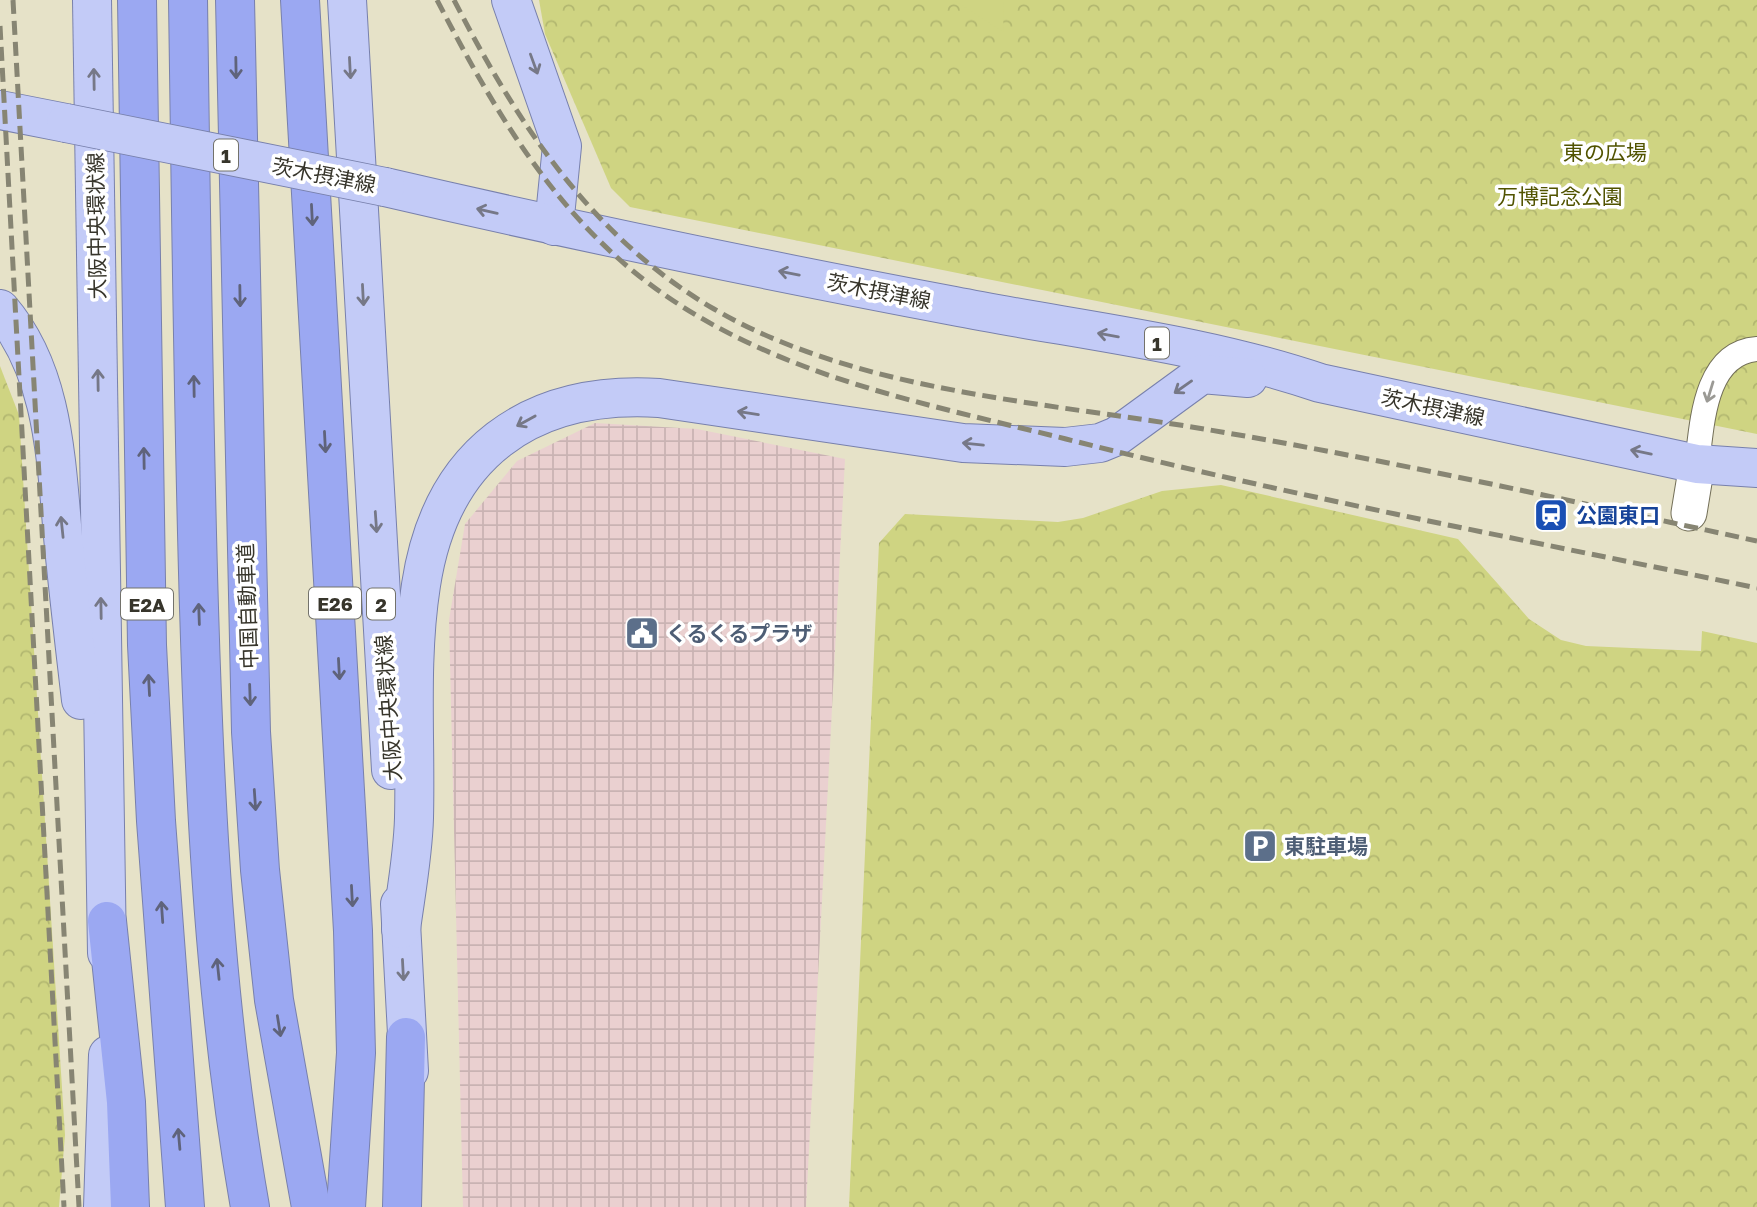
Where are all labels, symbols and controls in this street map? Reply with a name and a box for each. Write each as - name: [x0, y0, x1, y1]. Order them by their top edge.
- one-way arrow: [529, 53, 541, 75]
- one-way arrow: [229, 56, 243, 79]
- one-way arrow: [344, 56, 357, 79]
- one-way arrow: [87, 68, 100, 91]
- park label: 東の広場: [1563, 139, 1647, 165]
- road number: 1: [214, 140, 238, 170]
- street label: 大阪中央環状線: [82, 152, 110, 300]
- street label: 茨木摂津線: [270, 152, 378, 198]
- park label: 万博記念公園: [1497, 183, 1623, 209]
- one-way arrow: [305, 203, 318, 226]
- one-way arrow: [476, 203, 499, 217]
- one-way arrow: [778, 266, 801, 280]
- street label: 茨木摂津線: [825, 268, 933, 314]
- one-way arrow: [233, 284, 247, 307]
- one-way arrow: [357, 284, 370, 306]
- one-way arrow: [1097, 327, 1120, 341]
- road number: 1: [1145, 328, 1169, 358]
- one-way arrow: [91, 369, 105, 392]
- one-way arrow: [187, 375, 200, 398]
- one-way arrow: [1174, 380, 1193, 394]
- one-way arrow: [1703, 381, 1716, 403]
- street label: 茨木摂津線: [1379, 383, 1487, 431]
- one-way arrow: [737, 406, 760, 419]
- one-way arrow: [516, 415, 537, 428]
- one-way arrow: [319, 430, 332, 453]
- one-way arrow: [963, 437, 985, 450]
- one-way arrow: [1630, 444, 1653, 458]
- one-way arrow: [138, 446, 151, 469]
- station icon: 公園東口: [1532, 496, 1570, 534]
- place label: 公園東口: [1576, 502, 1660, 528]
- one-way arrow: [370, 511, 383, 533]
- one-way arrow: [56, 516, 69, 538]
- street label: 中国自動車道: [232, 543, 262, 669]
- road number: E26: [309, 588, 361, 618]
- road number: E2A: [121, 589, 173, 620]
- road number: 2: [367, 589, 395, 620]
- one-way arrow: [95, 596, 108, 619]
- one-way arrow: [192, 603, 205, 626]
- public building icon: くるくるプラザ: [623, 614, 661, 652]
- place label: くるくるプラザ: [666, 620, 812, 646]
- street label: 大阪中央環状線: [370, 634, 406, 782]
- one-way arrow: [332, 657, 345, 680]
- one-way arrow: [143, 674, 156, 697]
- one-way arrow: [243, 683, 256, 706]
- one-way arrow: [249, 788, 262, 811]
- parking icon: 東駐車場: [1241, 827, 1279, 865]
- place label: 東駐車場: [1284, 833, 1368, 859]
- one-way arrow: [345, 884, 358, 907]
- one-way arrow: [155, 901, 168, 924]
- one-way arrow: [397, 958, 410, 981]
- one-way arrow: [211, 959, 224, 981]
- one-way arrow: [273, 1014, 286, 1037]
- one-way arrow: [172, 1128, 185, 1151]

